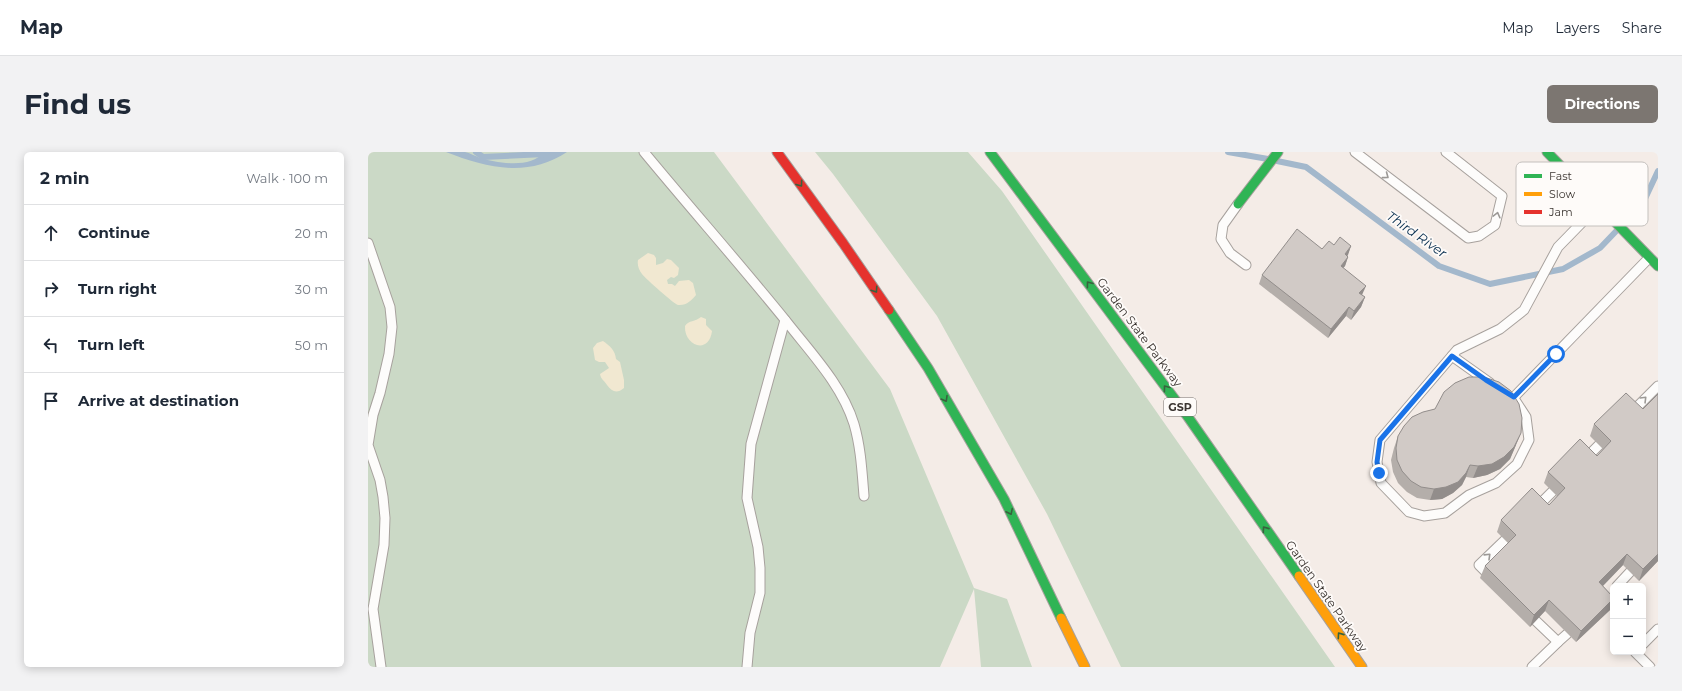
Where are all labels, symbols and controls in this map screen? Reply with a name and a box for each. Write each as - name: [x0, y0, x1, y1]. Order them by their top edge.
- text: Map: [20, 16, 63, 39]
- text: Map: [1502, 19, 1533, 37]
- text: Layers: [1555, 19, 1600, 37]
- text: Share: [1622, 19, 1662, 37]
- button: Directions: [1547, 85, 1658, 123]
- text: Find us: [24, 87, 131, 121]
- legend: [1516, 162, 1648, 226]
- text: 2 min: [40, 168, 90, 188]
- text: Fast: [1549, 169, 1573, 183]
- text: Walk · 100 m: [246, 170, 328, 186]
- one-way arrow: [1382, 171, 1389, 178]
- one-way arrow: [795, 179, 802, 186]
- text: Slow: [1549, 187, 1575, 201]
- text: Jam: [1548, 205, 1573, 219]
- water label: Third River: [1384, 207, 1451, 261]
- one-way arrow: [1493, 212, 1501, 218]
- icon: ahead: [40, 222, 62, 244]
- text: Continue: [78, 223, 150, 242]
- text: 20 m: [295, 225, 328, 241]
- street label: Garden State Parkway: [1094, 275, 1186, 390]
- icon: right: [40, 278, 62, 300]
- text: Turn right: [78, 279, 157, 298]
- text: 30 m: [295, 281, 328, 297]
- one-way arrow: [1087, 281, 1094, 288]
- one-way arrow: [870, 286, 877, 293]
- icon: left: [40, 334, 62, 356]
- text: Turn left: [78, 335, 145, 354]
- text: 50 m: [295, 337, 328, 353]
- route start: [1547, 345, 1565, 363]
- one-way arrow: [1163, 385, 1171, 392]
- icon: arrive: [40, 390, 62, 412]
- text: Arrive at destination: [78, 391, 239, 410]
- one-way arrow: [941, 395, 948, 402]
- one-way arrow: [1639, 396, 1647, 404]
- road number: GSP: [1164, 398, 1196, 416]
- route end: [1370, 464, 1388, 482]
- one-way arrow: [1005, 507, 1013, 515]
- one-way arrow: [1263, 526, 1270, 533]
- street label: Garden State Parkway: [1283, 537, 1371, 655]
- one-way arrow: [1483, 553, 1491, 561]
- map controls: [1610, 583, 1646, 655]
- button: +: [1610, 583, 1646, 619]
- button: −: [1610, 619, 1646, 655]
- one-way arrow: [1337, 632, 1345, 639]

